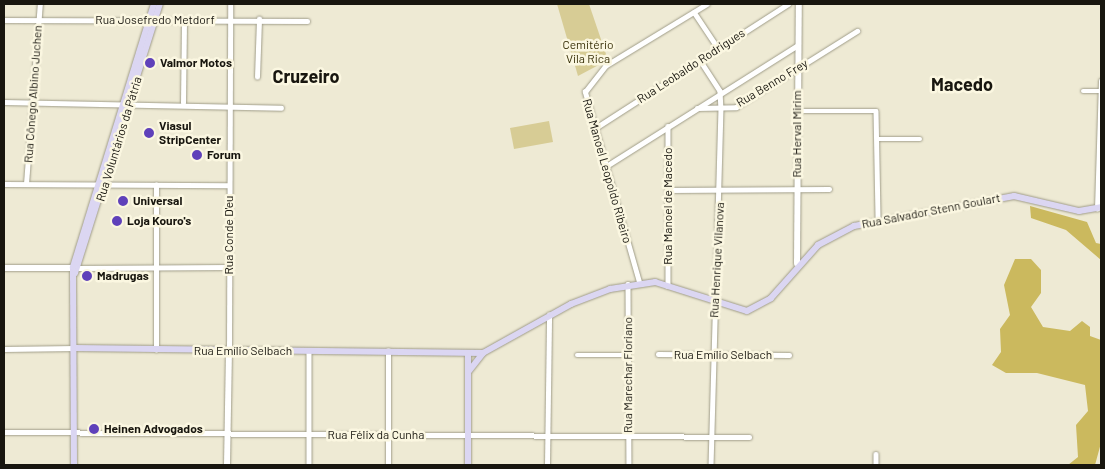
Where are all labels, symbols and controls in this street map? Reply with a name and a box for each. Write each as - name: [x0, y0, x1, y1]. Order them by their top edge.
- street label: Rua Josefredo Metdorf: [95, 13, 215, 27]
- street label: Rua Cônego Albino Juchen: [21, 25, 45, 163]
- street label: Rua Leobaldo Rodrigues: [634, 26, 748, 106]
- park label: Cemitério Vila Rica: [562, 38, 614, 66]
- place label: Valmor Motos: [160, 56, 232, 70]
- street label: Rua Benno Frey: [734, 56, 810, 110]
- marker: Valmor Motos: [144, 57, 156, 69]
- district label: Cruzeiro: [272, 65, 340, 87]
- district label: Macedo: [931, 73, 993, 95]
- street label: Rua Voluntários da Pátria: [93, 75, 145, 203]
- street label: Rua Herval Mirim: [790, 90, 804, 178]
- street label: Rua Manoel Leopoldo Ribeiro: [579, 97, 635, 245]
- place label: Viasul StripCenter: [159, 119, 221, 147]
- marker: Viasul StripCenter: [143, 127, 155, 139]
- street label: Rua Manoel de Macedo: [661, 147, 675, 265]
- place label: Forum: [207, 148, 241, 162]
- marker: Forum: [191, 149, 203, 161]
- street label: Rua Salvador Stenn Goulart: [861, 191, 1001, 231]
- place label: Universal: [133, 194, 182, 208]
- marker: Universal: [117, 195, 129, 207]
- street label: Rua Conde D'eu: [222, 195, 236, 275]
- street label: Rua Henrique Vilanova: [707, 202, 727, 318]
- place label: Loja Kouro's: [127, 214, 191, 228]
- marker: Loja Kouro's: [111, 215, 123, 227]
- place label: Madrugas: [97, 269, 149, 283]
- marker: Madrugas: [81, 270, 93, 282]
- street label: Rua Marechar Floriano: [621, 317, 635, 433]
- street label: Rua Emílio Selbach: [194, 344, 292, 358]
- street label: Rua Emílio Selbach: [674, 348, 772, 362]
- place label: Heinen Advogados: [104, 422, 203, 436]
- marker: Heinen Advogados: [88, 423, 100, 435]
- street label: Rua Félix da Cunha: [328, 428, 424, 442]

